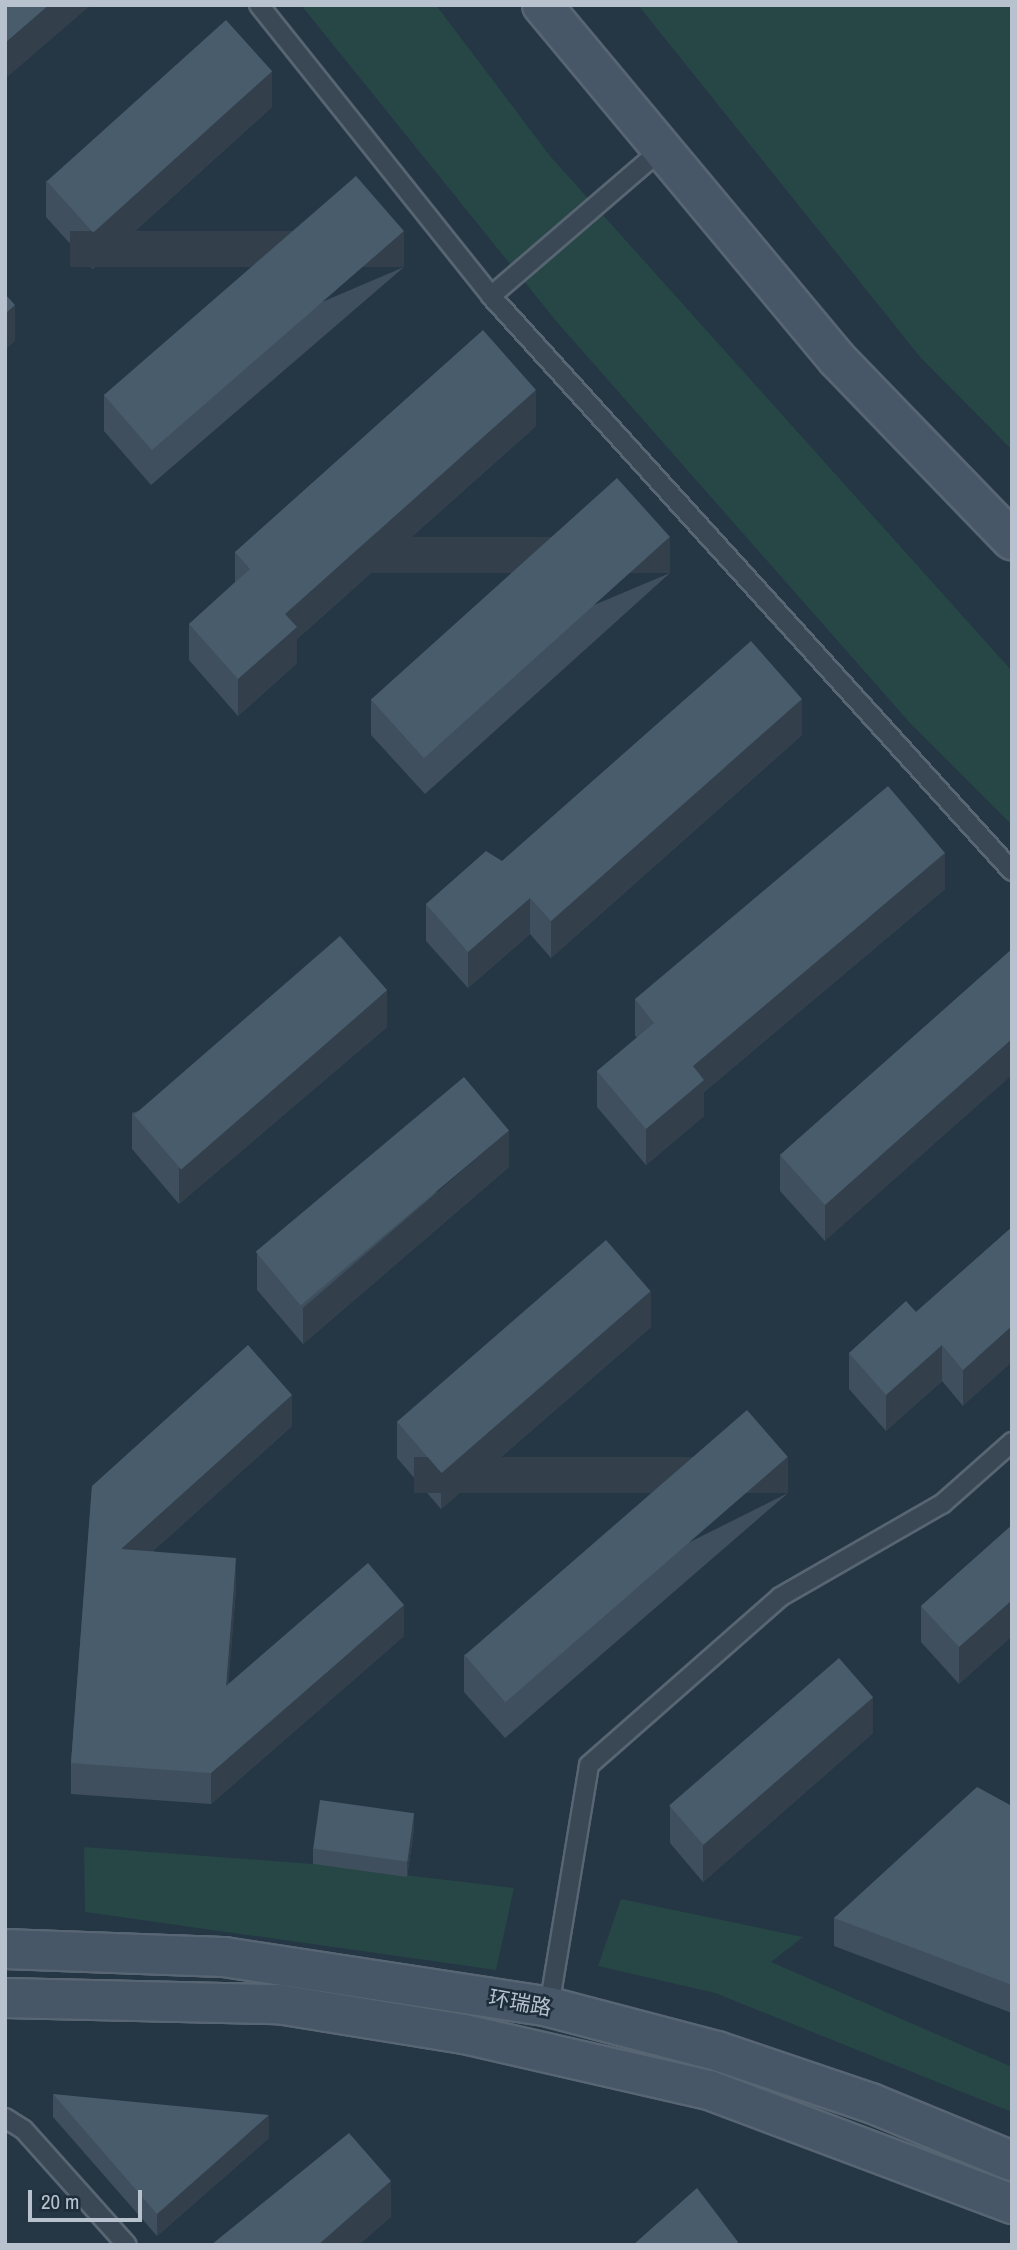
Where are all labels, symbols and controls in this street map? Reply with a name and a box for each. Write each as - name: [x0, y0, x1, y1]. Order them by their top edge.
- street label: 环瑞路: [487, 1985, 553, 2021]
- scale bar: [32, 2176, 145, 2220]
- text: 20 m: [41, 2187, 79, 2216]

